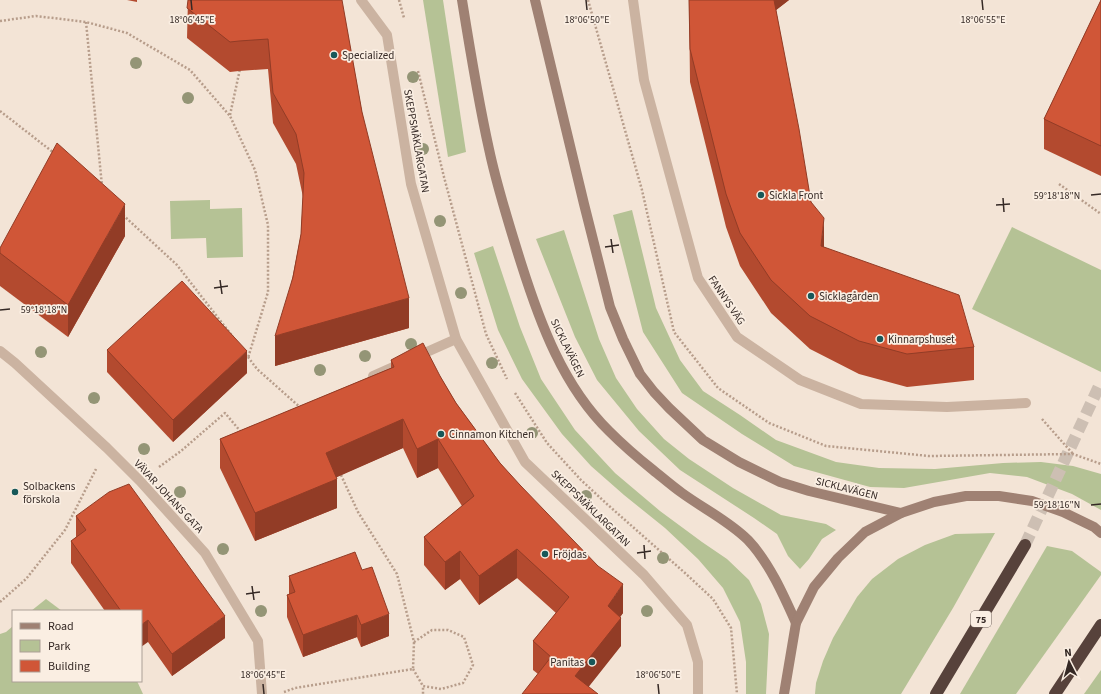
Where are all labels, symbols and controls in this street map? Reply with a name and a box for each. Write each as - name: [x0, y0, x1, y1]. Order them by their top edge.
- text: 18°06'45"E: [169, 13, 215, 27]
- text: 18°06'50"E: [564, 13, 610, 27]
- text: 18°06'55"E: [960, 13, 1006, 27]
- place label: Specialized: [342, 48, 394, 63]
- marker: Specialized: [329, 50, 339, 60]
- street label: SKEPPSMÄKLARGATAN: [400, 88, 433, 194]
- place label: Sickla Front: [769, 188, 823, 203]
- text: 59°18'18"N: [1034, 189, 1080, 203]
- marker: Sickla Front: [756, 190, 766, 200]
- street label: FANNYS VÄG: [705, 273, 749, 328]
- place label: Sicklagården: [819, 289, 879, 304]
- marker: Sicklagården: [806, 291, 816, 301]
- text: 59°18'18"N: [21, 303, 67, 317]
- street label: SICKLAVÄGEN: [547, 316, 588, 380]
- place label: Kinnarpshuset: [888, 332, 955, 347]
- marker: Kinnarpshuset: [875, 334, 885, 344]
- place label: Cinnamon Kitchen: [449, 427, 534, 442]
- marker: Cinnamon Kitchen: [436, 429, 446, 439]
- street label: VÄVAR JOHANS GATA: [130, 456, 207, 536]
- street label: SKEPPSMÄKLARGATAN: [548, 467, 634, 550]
- street label: SICKLAVÄGEN: [814, 474, 880, 503]
- place label: Solbackens förskola: [23, 479, 76, 507]
- marker: Solbackens förskola: [10, 487, 20, 497]
- text: 59°18'16"N: [1034, 498, 1080, 512]
- place label: Fröjdas: [553, 547, 587, 562]
- marker: Fröjdas: [540, 549, 550, 559]
- legend: [12, 610, 142, 682]
- road number: 75: [971, 611, 991, 627]
- text: Road: [48, 618, 74, 635]
- text: Park: [48, 638, 70, 655]
- north arrow: [1049, 642, 1089, 682]
- text: N: [1064, 645, 1072, 660]
- place label: Panitas: [550, 655, 584, 670]
- marker: Panitas: [587, 657, 597, 667]
- text: Building: [48, 658, 90, 675]
- text: 18°06'45"E: [240, 668, 286, 682]
- text: 18°06'50"E: [635, 668, 681, 682]

